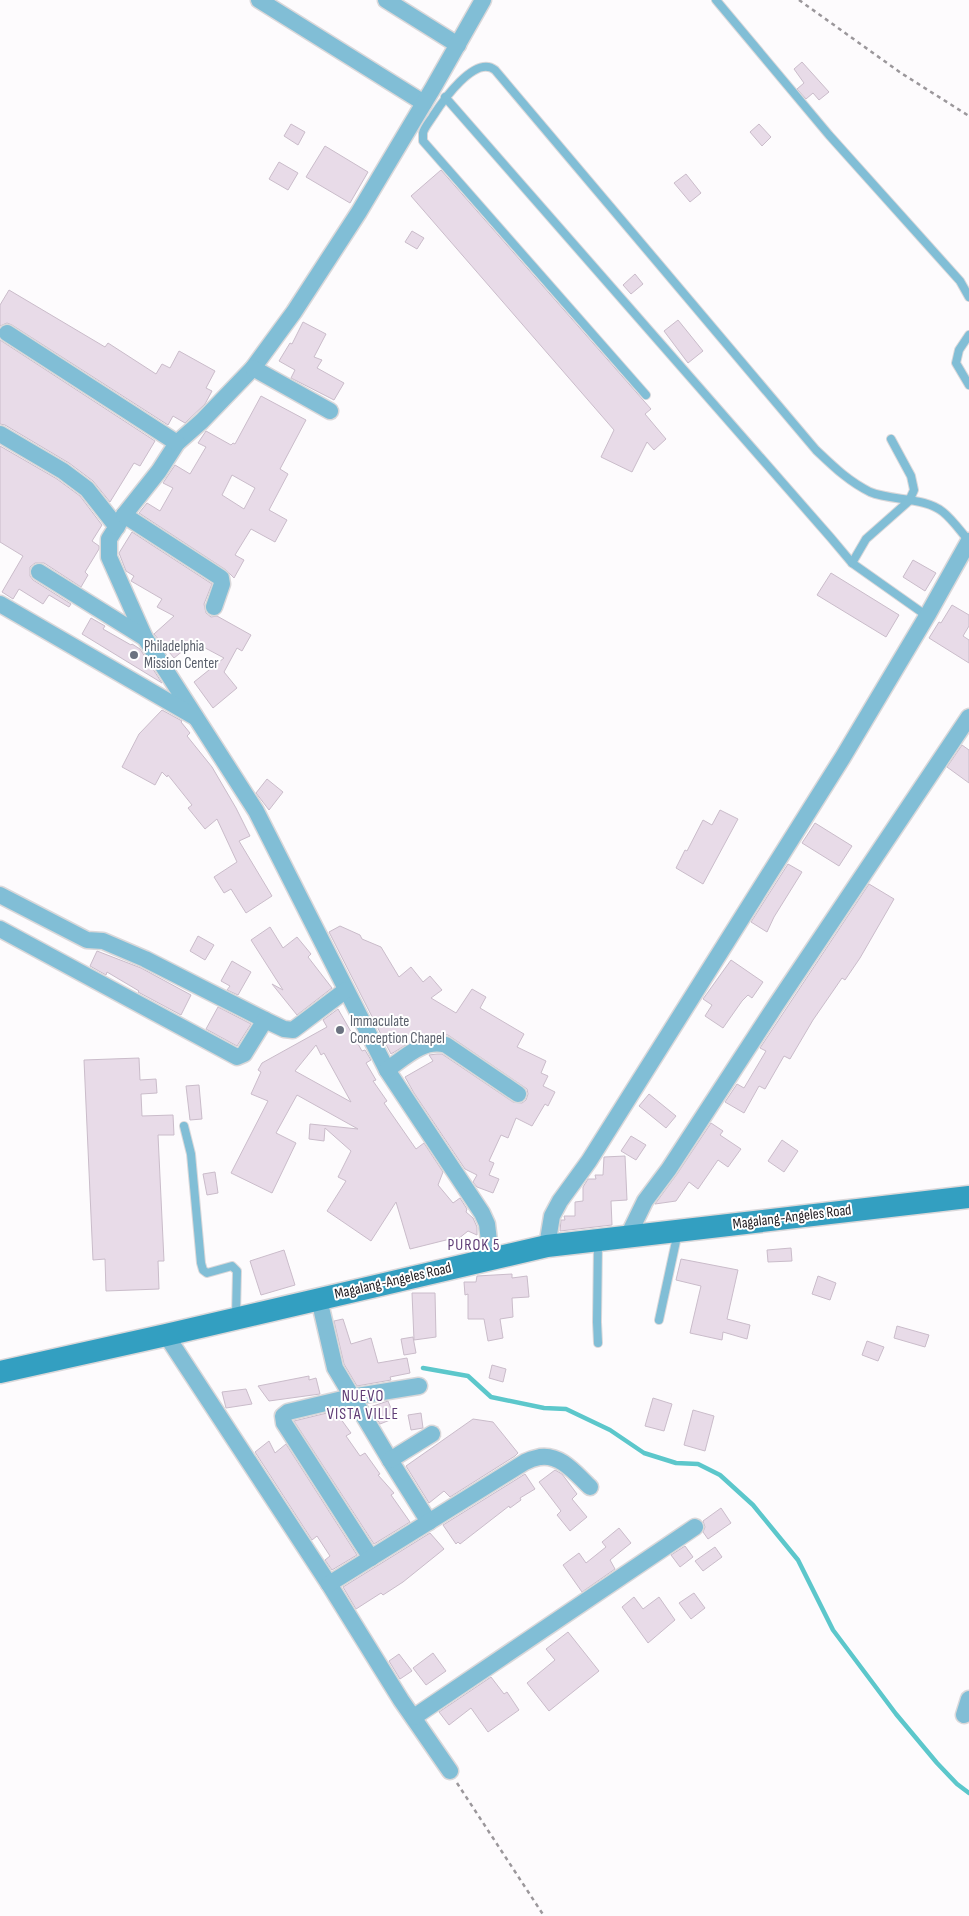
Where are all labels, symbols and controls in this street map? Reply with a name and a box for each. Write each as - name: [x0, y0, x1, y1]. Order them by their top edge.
- place label: Philadelphia Mission Center: [144, 637, 219, 673]
- marker: Philadelphia Mission Center: [128, 649, 140, 661]
- place label: Immaculate Conception Chapel: [350, 1012, 445, 1048]
- marker: Immaculate Conception Chapel: [334, 1024, 346, 1036]
- street label: Magalang-Angeles Road: [732, 1200, 852, 1234]
- district label: PUROK 5: [447, 1236, 501, 1255]
- street label: Magalang-Angeles Road: [333, 1258, 453, 1304]
- district label: NUEVO VISTA VILLE: [327, 1387, 399, 1424]

